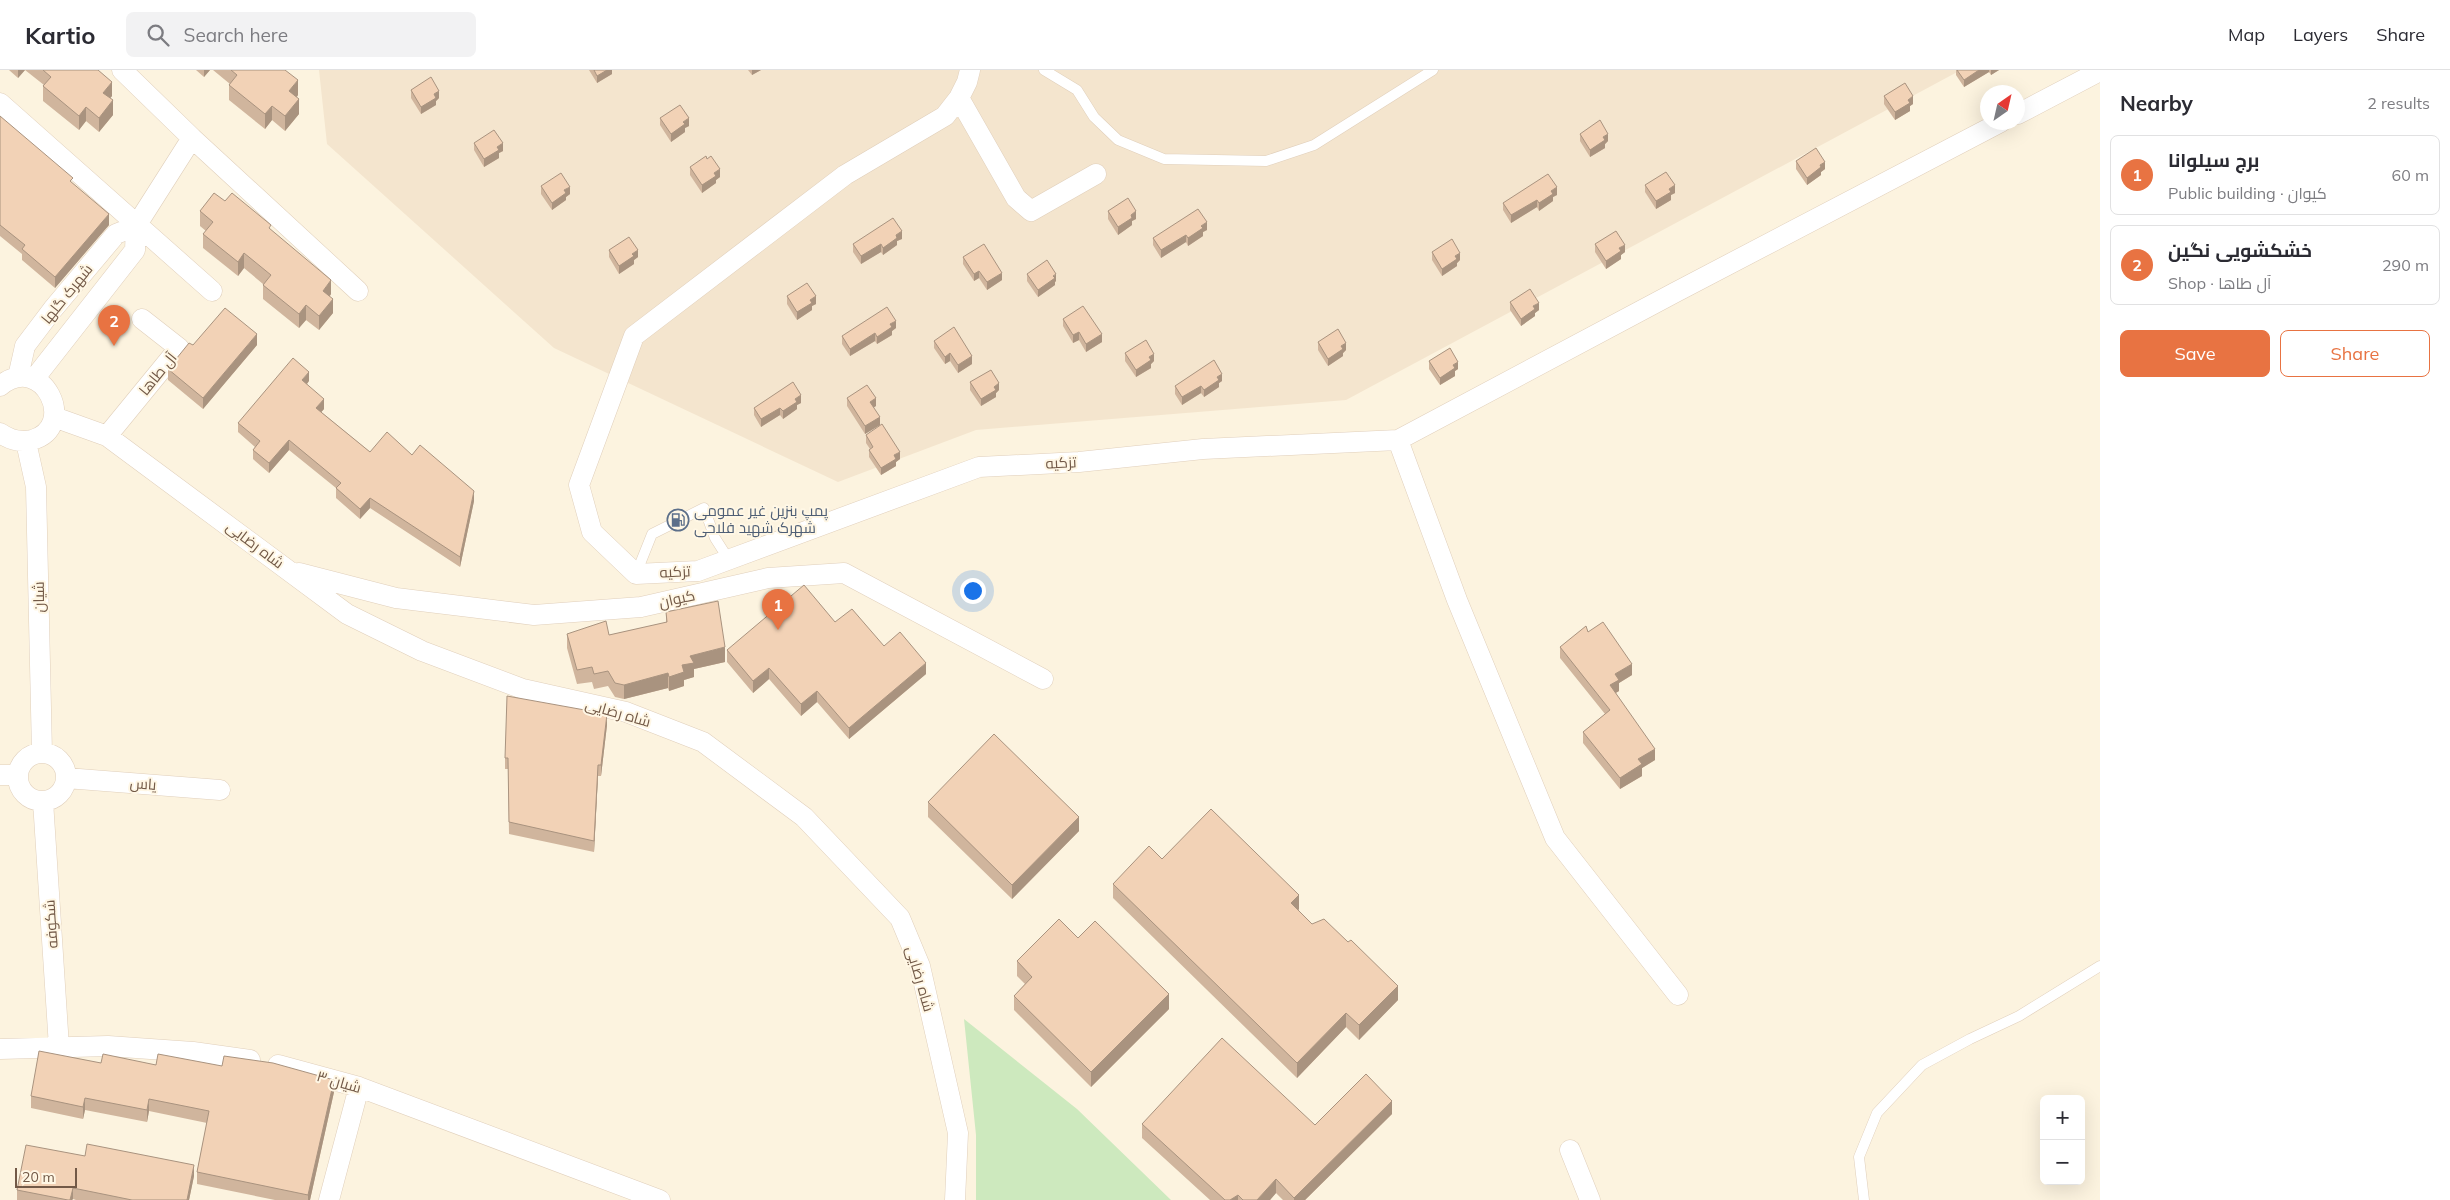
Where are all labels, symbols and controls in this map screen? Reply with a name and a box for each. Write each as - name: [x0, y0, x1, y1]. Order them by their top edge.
- search box: [126, 12, 476, 57]
- text: Kartio: [25, 20, 96, 50]
- icon: search: [144, 21, 172, 49]
- text: Search here: [184, 23, 288, 47]
- text: Map: [2228, 23, 2265, 46]
- text: Layers: [2293, 23, 2348, 46]
- text: Share: [2376, 23, 2425, 46]
- north arrow: [1980, 85, 2025, 130]
- text: Nearby: [2120, 90, 2193, 116]
- text: 2 results: [2367, 93, 2430, 113]
- text: برج سیلوانا: [2168, 148, 2260, 172]
- text: 1: [2132, 165, 2142, 185]
- text: 60 m: [2392, 165, 2429, 185]
- text: Public building · کیوان: [2168, 183, 2327, 203]
- text: خشکشویی نگین: [2168, 238, 2312, 262]
- text: 2: [2132, 255, 2142, 275]
- text: 290 m: [2382, 255, 2429, 275]
- street label: شهرک گلها: [37, 260, 97, 328]
- text: Shop · آل طاها: [2168, 273, 2271, 293]
- pin: 2: [98, 305, 130, 346]
- button: Save: [2120, 330, 2270, 377]
- button: Share: [2280, 330, 2430, 377]
- street label: آل طاها: [135, 348, 181, 399]
- street label: تزکیه: [1045, 452, 1077, 473]
- place label: پمپ بنزین غیر عمومی شهرک شهید فلاحی: [694, 501, 828, 538]
- fuel station icon: پمپ بنزین غیر عمومی شهرک شهید فلاحی: [666, 508, 690, 532]
- street label: شاه رضایی: [222, 517, 288, 573]
- street label: تزکیه: [659, 561, 691, 582]
- your location: [960, 578, 986, 604]
- street label: شیان: [29, 581, 49, 613]
- street label: کیوان: [657, 585, 697, 613]
- pin: 1: [762, 589, 794, 630]
- street label: شاه رضایی: [583, 694, 653, 732]
- street label: یاس: [129, 773, 157, 795]
- street label: شکوفه: [39, 899, 62, 949]
- street label: شاه رضایی: [901, 944, 939, 1014]
- street label: شیان ۳: [314, 1066, 364, 1098]
- map controls: [2040, 1095, 2085, 1185]
- button: +: [2040, 1095, 2085, 1140]
- button: −: [2040, 1140, 2085, 1185]
- scale bar: [15, 1165, 78, 1188]
- text: 20 m: [22, 1168, 55, 1186]

